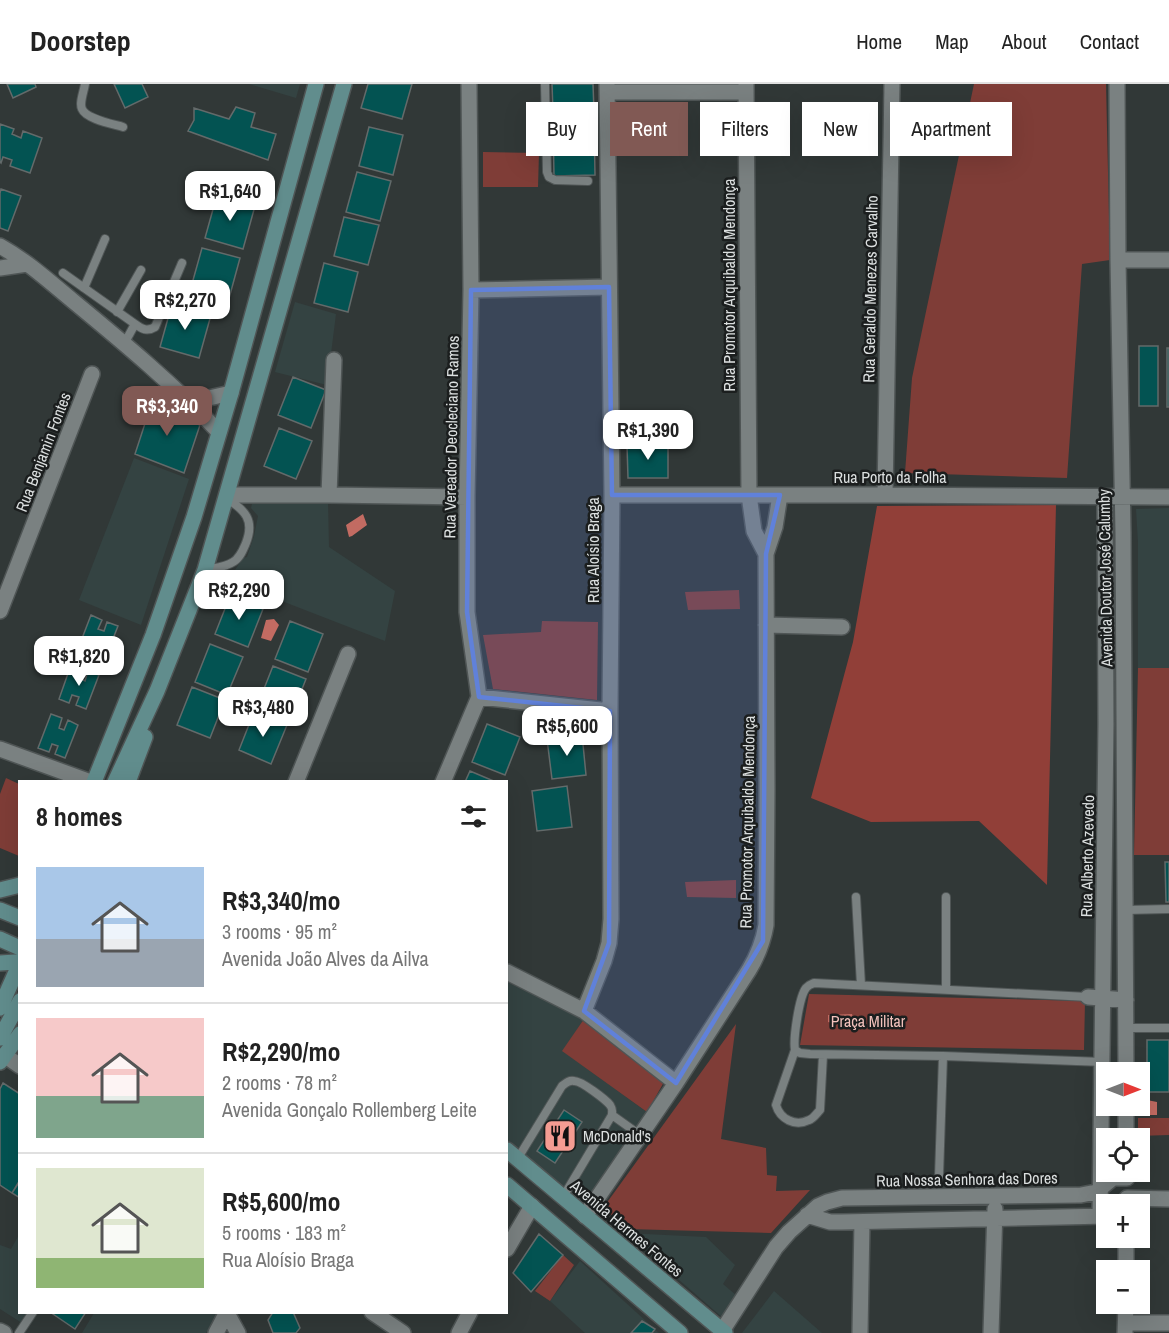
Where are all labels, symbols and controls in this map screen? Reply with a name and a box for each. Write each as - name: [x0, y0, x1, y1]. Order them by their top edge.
- text: Doorstep: [30, 22, 131, 60]
- text: Home: [856, 27, 902, 56]
- text: Map: [935, 27, 969, 56]
- text: About: [1002, 27, 1047, 56]
- text: Contact: [1080, 27, 1139, 56]
- chip: Buy: [526, 102, 598, 156]
- chip: Rent: [610, 102, 688, 156]
- chip: Filters: [700, 102, 790, 156]
- chip: New: [802, 102, 878, 156]
- chip: Apartment: [890, 102, 1012, 156]
- pin: R$1,640: [175, 171, 285, 222]
- text: R$1,640: [199, 177, 261, 204]
- street label: Rua Promotor Arquibaldo Mendonça: [718, 178, 740, 391]
- street label: Rua Geraldo Menezes Carvalho: [857, 195, 883, 383]
- pin: R$2,270: [130, 280, 240, 331]
- text: R$2,270: [154, 286, 216, 313]
- street label: Rua Vereador Deocleciano Ramos: [438, 335, 464, 539]
- pin: R$3,340: [112, 386, 222, 437]
- street label: Rua Benjamin Fontes: [10, 389, 76, 515]
- text: R$3,340: [136, 392, 198, 419]
- pin: R$1,390: [593, 410, 703, 461]
- text: R$1,390: [617, 416, 679, 443]
- street label: Rua Porto da Folha: [833, 466, 947, 488]
- street label: Avenida Doutor José Calumby: [1092, 489, 1118, 668]
- street label: Rua Aloísio Braga: [582, 496, 604, 603]
- pin: R$2,290: [184, 570, 294, 621]
- text: R$2,290: [208, 576, 270, 603]
- pin: R$1,820: [24, 636, 134, 687]
- text: R$1,820: [48, 642, 110, 669]
- pin: R$3,480: [208, 687, 318, 738]
- text: R$3,480: [232, 693, 294, 720]
- pin: R$5,600: [512, 706, 622, 757]
- text: R$5,600: [536, 712, 598, 739]
- street label: Rua Promotor Arquibaldo Mendonça: [734, 715, 760, 929]
- street label: Rua Alberto Azevedo: [1075, 795, 1099, 917]
- text: 8 homes: [36, 799, 123, 834]
- icon: filters: [457, 800, 490, 833]
- text: R$3,340/mo: [222, 883, 341, 918]
- icon: home: [84, 891, 156, 963]
- text: 3 rooms · 95 m²: [222, 918, 337, 945]
- text: Avenida João Alves da Ailva: [222, 945, 429, 972]
- park label: Praça Militar: [831, 1010, 906, 1032]
- text: R$2,290/mo: [222, 1034, 341, 1069]
- icon: home: [84, 1042, 156, 1114]
- north arrow: [1096, 1062, 1150, 1116]
- map controls: [1096, 1062, 1150, 1314]
- text: 2 rooms · 78 m²: [222, 1069, 337, 1096]
- text: Avenida Gonçalo Rollemberg Leite: [222, 1096, 477, 1123]
- restaurant icon: McDonald's: [542, 1118, 578, 1154]
- place label: McDonald's: [583, 1125, 651, 1147]
- button: locate: [1096, 1128, 1150, 1182]
- street label: Rua Nossa Senhora das Dores: [876, 1166, 1058, 1192]
- street label: Avenida Hermes Fontes: [565, 1174, 688, 1282]
- text: R$5,600/mo: [222, 1184, 341, 1219]
- icon: home: [84, 1192, 156, 1264]
- button: +: [1096, 1194, 1150, 1248]
- text: 5 rooms · 183 m²: [222, 1219, 346, 1246]
- text: Rua Aloísio Braga: [222, 1246, 354, 1273]
- button: −: [1096, 1260, 1150, 1314]

